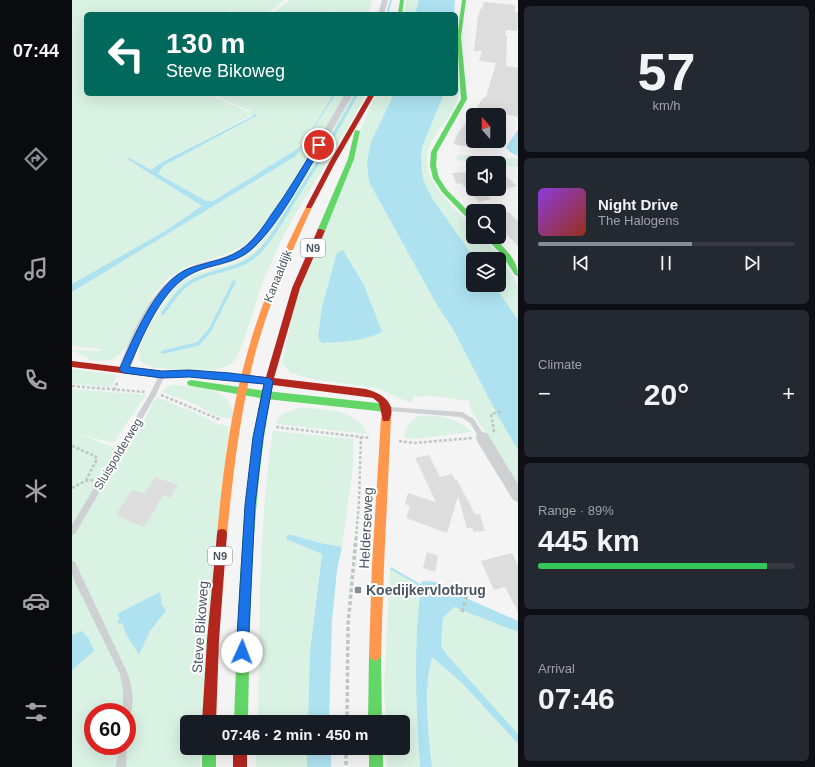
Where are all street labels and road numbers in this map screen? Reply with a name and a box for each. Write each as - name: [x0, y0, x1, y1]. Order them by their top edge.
- road number: N9: [301, 239, 325, 257]
- street label: Kanaaldijk: [261, 247, 295, 304]
- street label: Sluispolderweg: [91, 416, 145, 492]
- street label: Helderseweg: [356, 487, 376, 569]
- road number: N9: [208, 547, 232, 565]
- street label: Steve Bikoweg: [189, 580, 211, 674]

